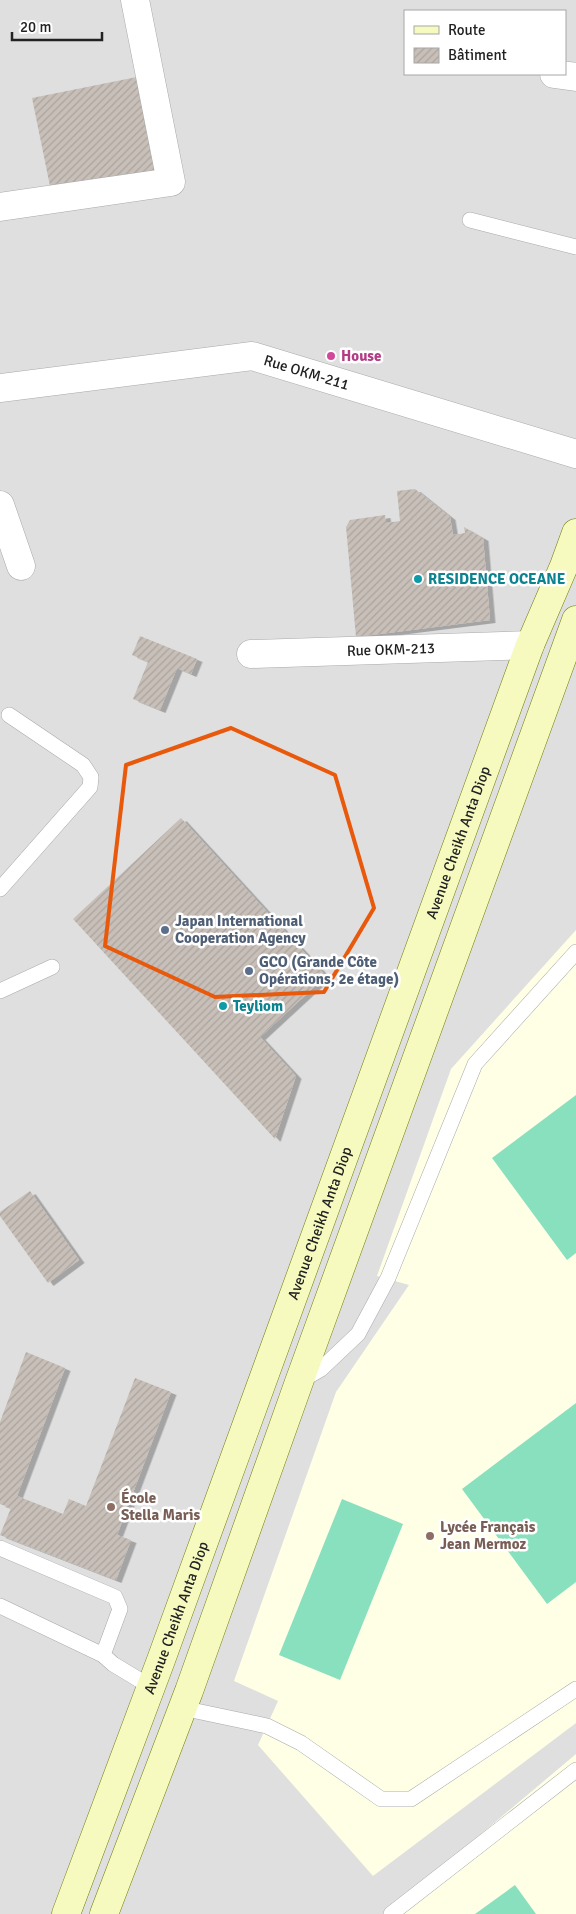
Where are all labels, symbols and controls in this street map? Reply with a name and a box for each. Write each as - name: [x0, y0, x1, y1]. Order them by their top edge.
- scale bar: [12, 10, 102, 42]
- legend: [404, 10, 566, 75]
- text: 20 m: [20, 18, 51, 36]
- text: Route: [448, 21, 485, 39]
- text: Bâtiment: [448, 46, 507, 64]
- place label: House: [341, 347, 381, 365]
- marker: House: [325, 350, 337, 362]
- street label: Rue OKM-211: [262, 351, 351, 394]
- place label: RESIDENCE OCEANE: [428, 570, 566, 588]
- marker: RESIDENCE OCEANE: [412, 573, 424, 585]
- street label: Rue OKM-213: [347, 639, 435, 660]
- street label: Avenue Cheikh Anta Diop: [422, 764, 494, 921]
- place label: Japan International Cooperation Agency: [175, 912, 306, 947]
- marker: Japan International Cooperation Agency: [159, 924, 171, 936]
- place label: GCO (Grande Côte Opérations, 2e étage): [259, 953, 399, 988]
- marker: GCO (Grande Côte Opérations, 2e étage): [243, 965, 255, 977]
- place label: Teyliom: [233, 997, 283, 1015]
- marker: Teyliom: [217, 1000, 229, 1012]
- street label: Avenue Cheikh Anta Diop: [284, 1144, 356, 1302]
- place label: École Stella Maris: [121, 1488, 201, 1524]
- marker: École Stella Maris: [105, 1501, 117, 1513]
- place label: Lycée Français Jean Mermoz: [440, 1518, 536, 1553]
- marker: Lycée Français Jean Mermoz: [424, 1530, 436, 1542]
- street label: Avenue Cheikh Anta Diop: [140, 1539, 212, 1697]

